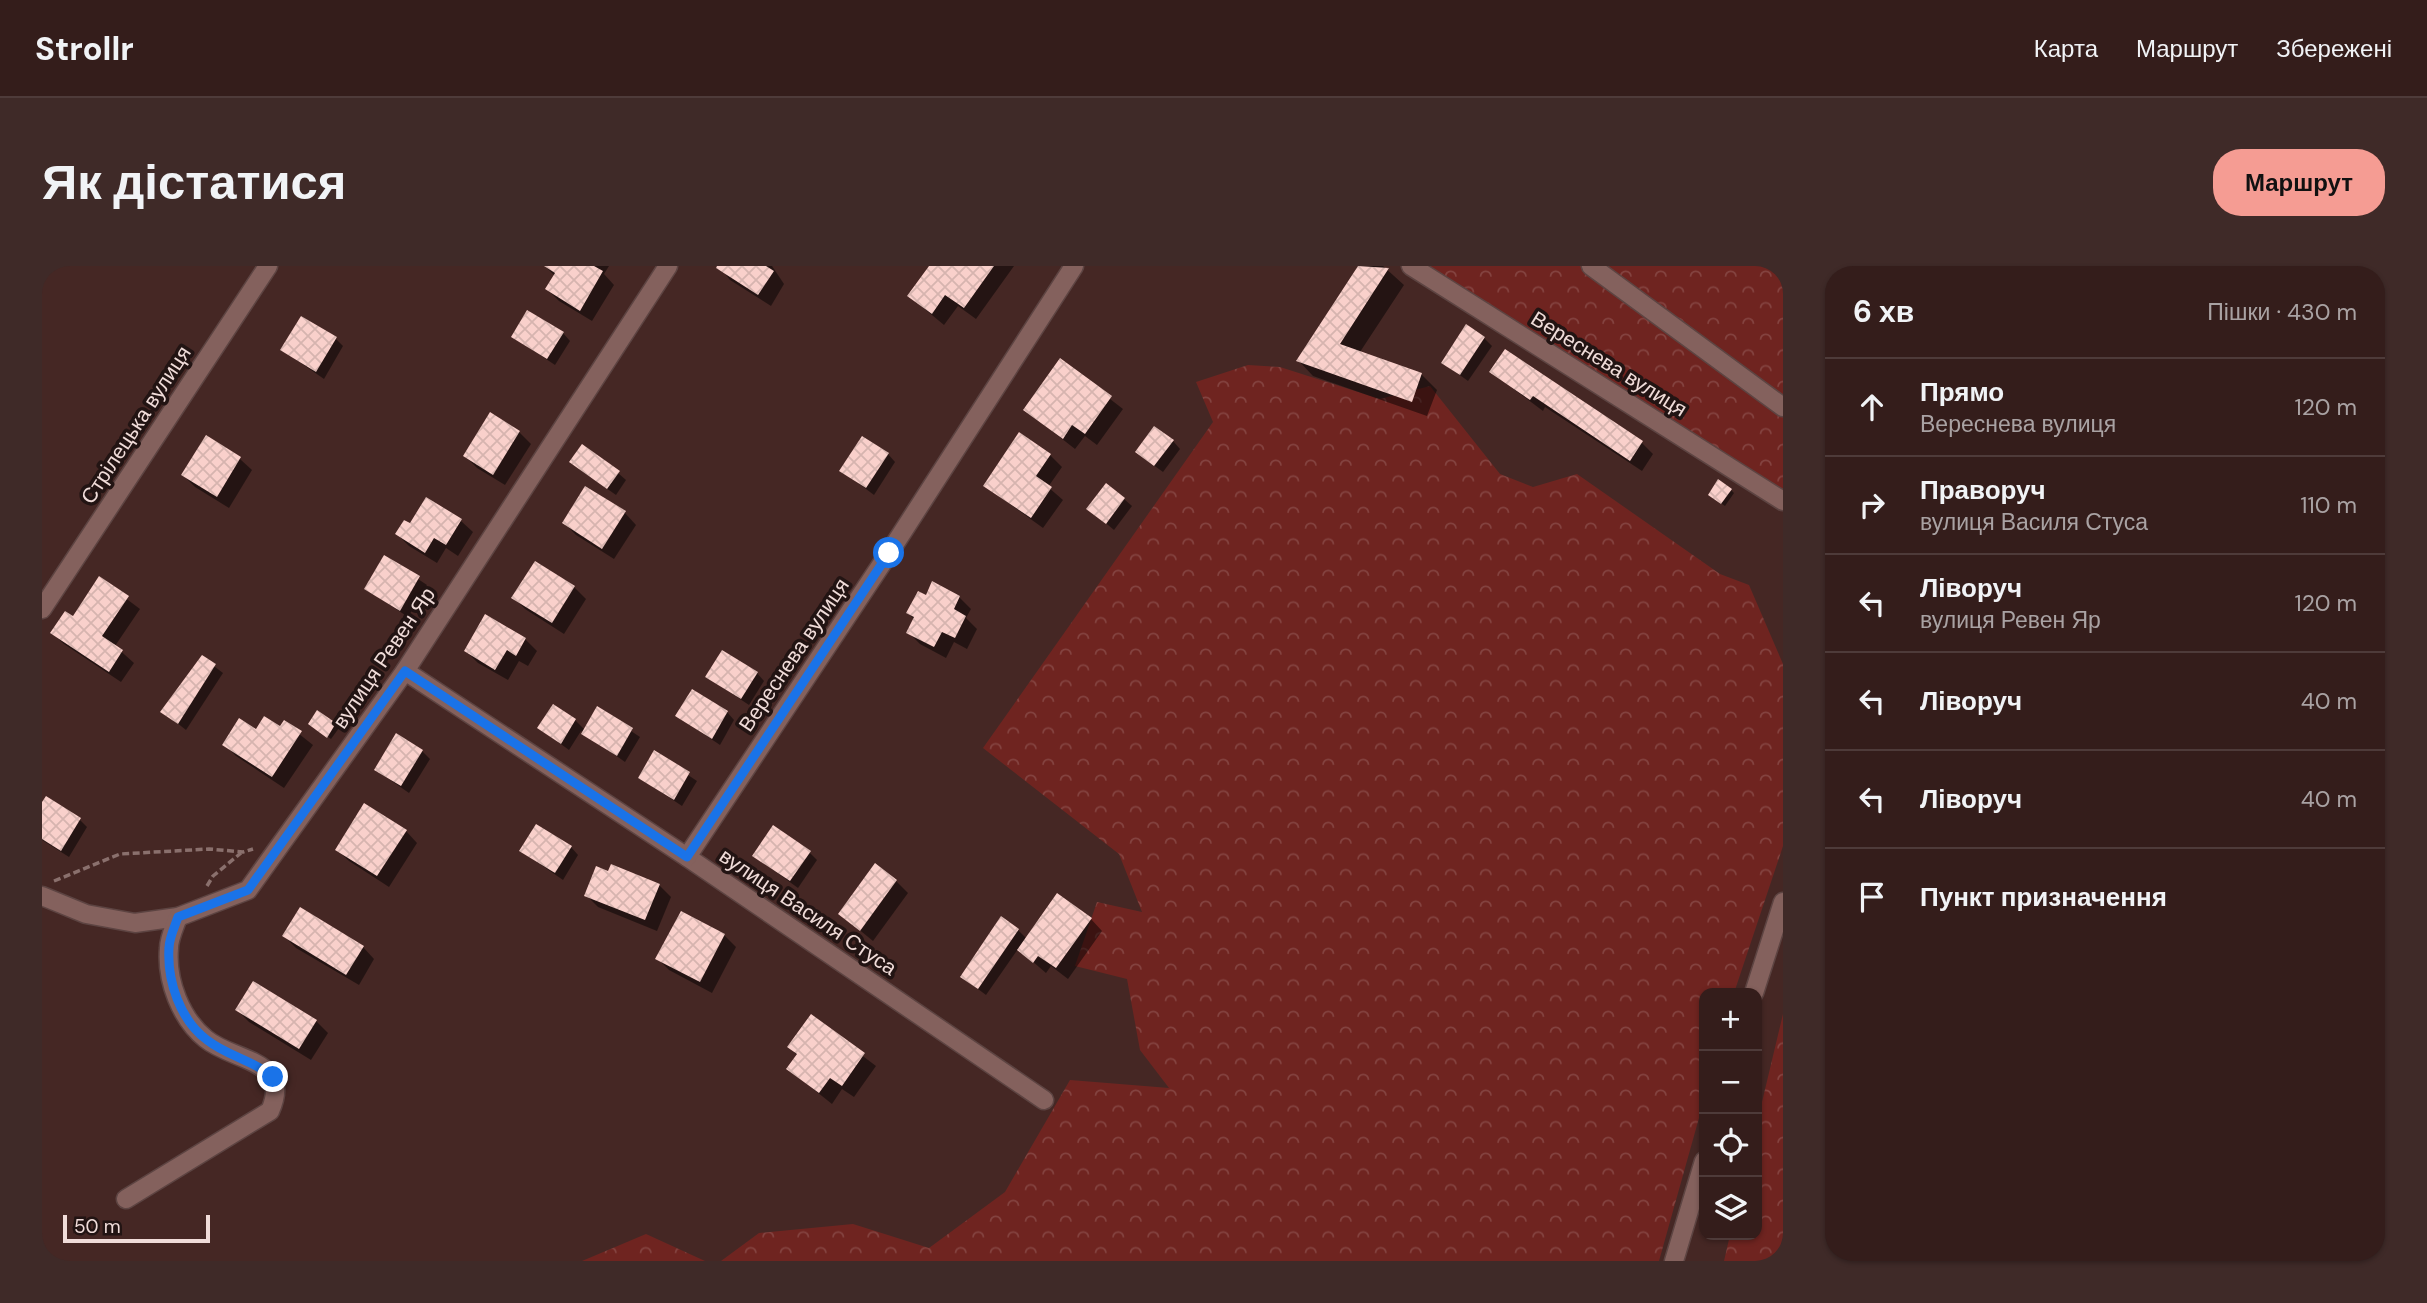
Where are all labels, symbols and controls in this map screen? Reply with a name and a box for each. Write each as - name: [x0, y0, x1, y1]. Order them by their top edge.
- text: Strollr: [35, 27, 134, 70]
- text: Карта: [2034, 33, 2098, 64]
- text: Маршрут: [2136, 33, 2238, 64]
- text: Збережені: [2276, 33, 2392, 64]
- button: Маршрут: [2213, 149, 2385, 216]
- text: Як дістатися: [42, 150, 346, 214]
- text: 6 хв: [1853, 292, 1914, 331]
- text: Пішки · 430 m: [2207, 297, 2357, 327]
- street label: Вереснева вулиця: [1526, 305, 1692, 423]
- street label: Стрілецька вулиця: [74, 341, 198, 509]
- text: Прямо: [1920, 375, 2004, 409]
- icon: ahead: [1853, 388, 1891, 426]
- text: 120 m: [2294, 392, 2357, 422]
- text: Вереснева вулиця: [1920, 409, 2116, 439]
- text: Праворуч: [1920, 473, 2046, 507]
- icon: right: [1853, 486, 1891, 524]
- text: 110 m: [2300, 490, 2357, 520]
- text: вулиця Василя Стуса: [1920, 507, 2148, 537]
- route start: [873, 537, 904, 568]
- text: Ліворуч: [1920, 571, 2022, 605]
- street label: Вереснева вулиця: [732, 573, 856, 737]
- street label: вулиця Ревен Яр: [326, 582, 442, 734]
- icon: left: [1853, 584, 1891, 622]
- text: 120 m: [2294, 588, 2357, 618]
- text: вулиця Ревен Яр: [1920, 605, 2101, 635]
- icon: left: [1853, 682, 1891, 720]
- text: Ліворуч: [1920, 684, 2022, 718]
- text: 40 m: [2301, 686, 2357, 716]
- icon: left: [1853, 780, 1891, 818]
- text: Ліворуч: [1920, 782, 2022, 816]
- text: 40 m: [2301, 784, 2357, 814]
- street label: вулиця Василя Стуса: [714, 842, 902, 982]
- icon: arrive: [1853, 878, 1891, 916]
- text: Пункт призначення: [1920, 880, 2167, 914]
- map controls: [1699, 988, 1762, 1240]
- button: +: [1699, 988, 1762, 1051]
- button: −: [1699, 1051, 1762, 1114]
- route end: [257, 1061, 288, 1092]
- button: locate: [1699, 1114, 1762, 1177]
- button: layers: [1699, 1177, 1762, 1240]
- scale bar: [63, 1212, 210, 1244]
- text: 50 m: [74, 1214, 121, 1239]

